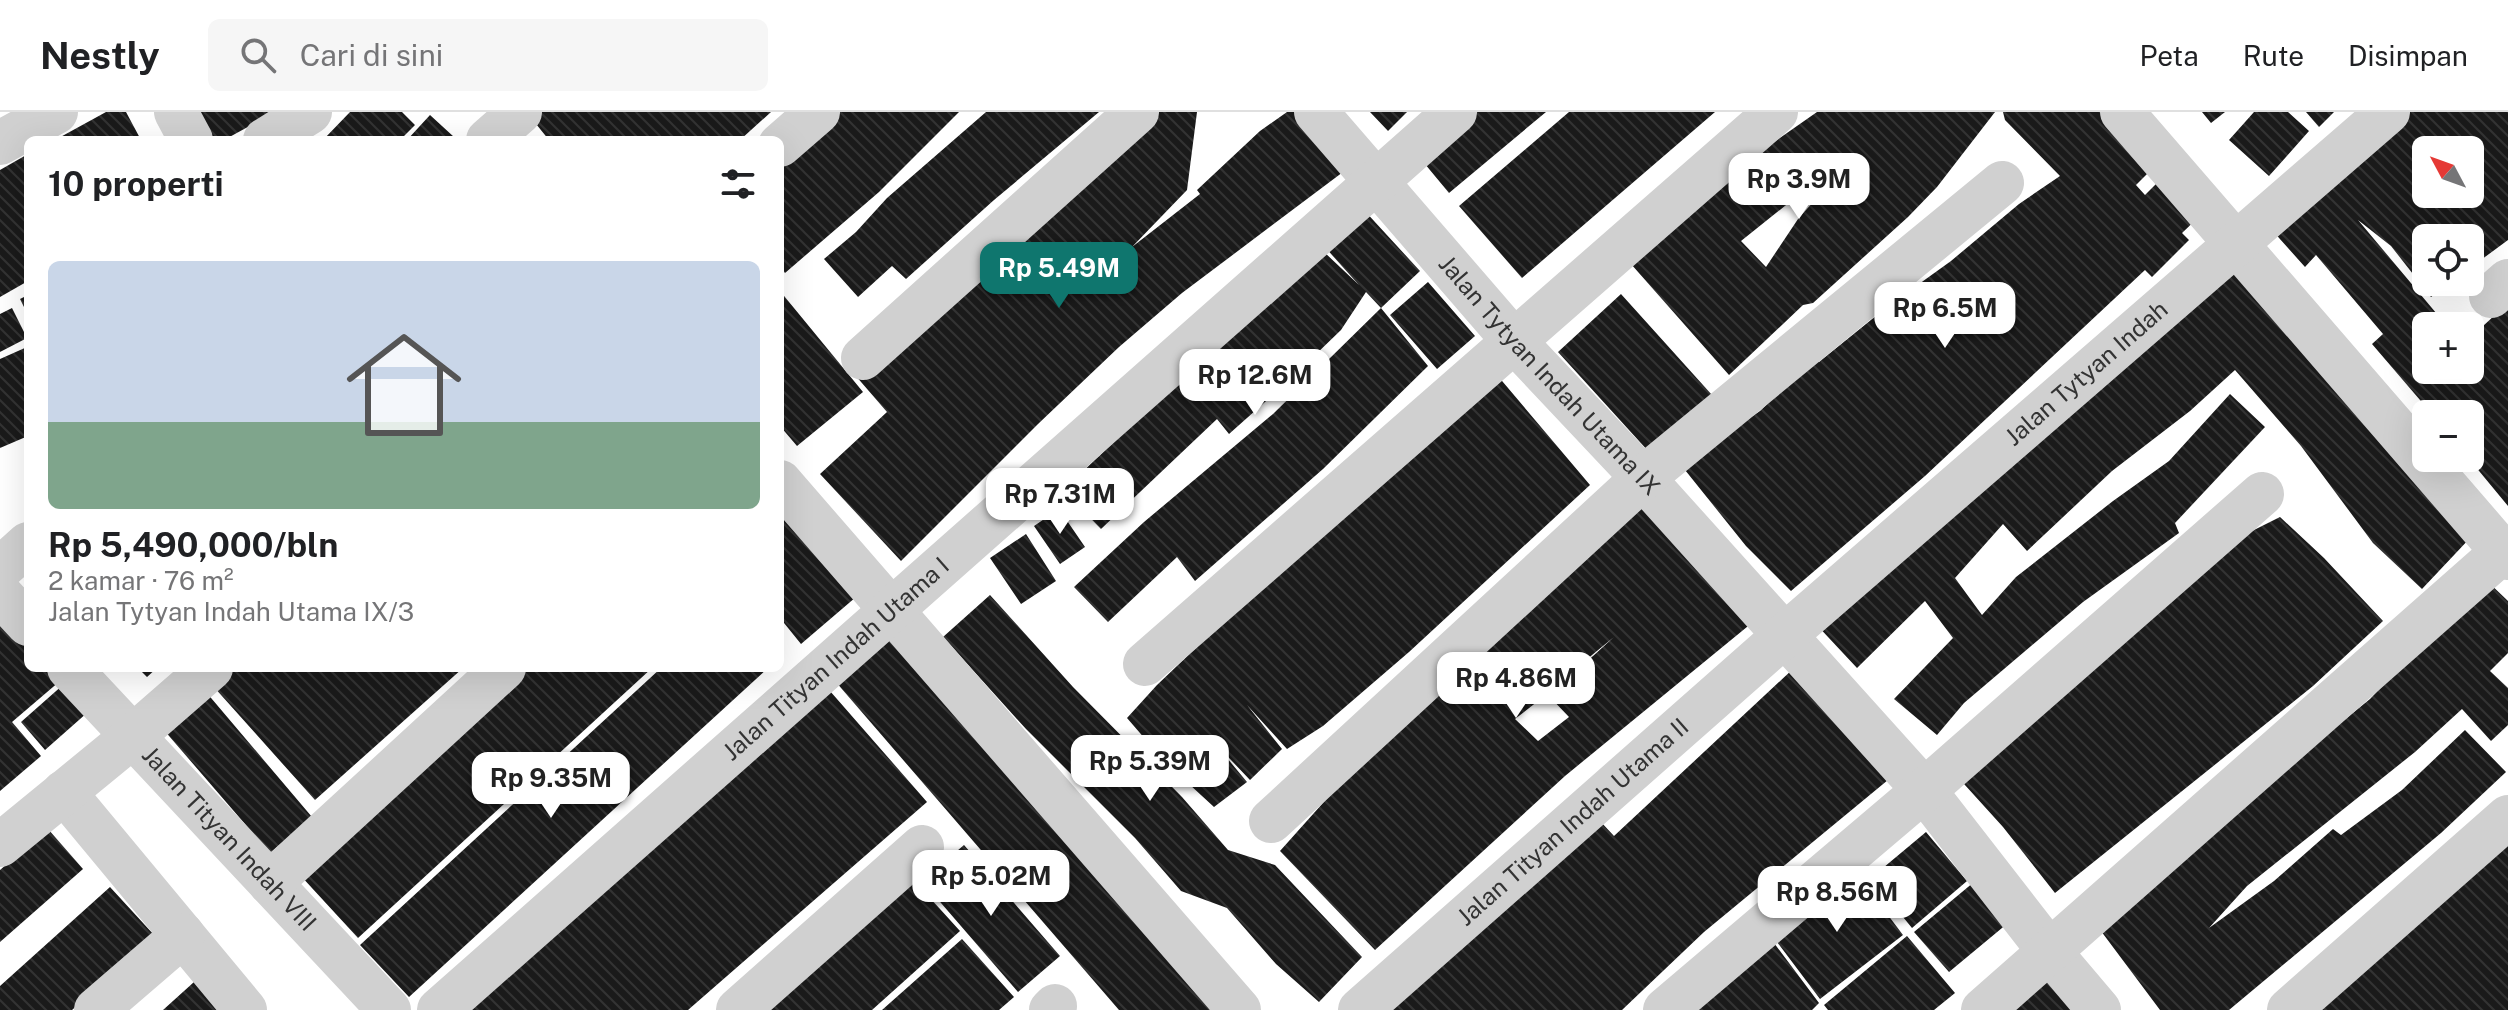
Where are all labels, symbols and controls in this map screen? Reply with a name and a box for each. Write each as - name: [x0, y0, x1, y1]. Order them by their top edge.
- search box: [208, 19, 768, 91]
- text: Nestly: [40, 33, 160, 78]
- icon: search: [236, 33, 280, 77]
- text: Cari di sini: [300, 37, 443, 73]
- text: Peta: [2140, 39, 2199, 72]
- text: Rute: [2243, 39, 2304, 72]
- text: Disimpan: [2348, 39, 2468, 72]
- north arrow: [2412, 136, 2484, 208]
- map controls: [2412, 136, 2484, 472]
- pin: Rp 3.9M: [1725, 153, 1873, 221]
- icon: filters: [716, 162, 760, 206]
- text: Rp 3.9M: [1747, 163, 1851, 194]
- text: 10 properti: [48, 164, 224, 204]
- button: locate: [2412, 224, 2484, 296]
- pin: Rp 5.49M: [976, 242, 1142, 310]
- street label: Jalan Tytyan Indah Utama IX: [1434, 249, 1666, 500]
- text: Rp 5.49M: [998, 252, 1120, 283]
- pin: Rp 6.5M: [1871, 282, 2019, 350]
- text: Rp 6.5M: [1892, 292, 1998, 323]
- street label: Jalan Tytyan Indah: [1999, 295, 2173, 451]
- button: +: [2412, 312, 2484, 384]
- icon: home: [332, 313, 476, 457]
- pin: Rp 12.6M: [1172, 349, 1338, 417]
- text: Rp 12.6M: [1197, 359, 1313, 390]
- button: −: [2412, 400, 2484, 472]
- pin: Rp 7.31M: [977, 468, 1143, 536]
- text: Rp 7.31M: [1004, 478, 1116, 509]
- text: Rp 5,490,000/bln: [48, 525, 338, 565]
- street label: Jalan Tityan Indah Utama I: [717, 551, 954, 765]
- text: 2 kamar · 76 m²: [48, 565, 234, 596]
- text: Jalan Tytyan Indah Utama IX/3: [48, 596, 414, 627]
- pin: Rp 4.86M: [1433, 652, 1599, 720]
- text: Rp 4.86M: [1455, 662, 1577, 693]
- street label: Jalan Tityan Indah Utama II: [1451, 712, 1694, 931]
- pin: Rp 5.39M: [1067, 735, 1233, 803]
- street label: Jalan Tityan Indah VIII: [137, 740, 322, 936]
- text: Rp 5.39M: [1089, 745, 1211, 776]
- pin: Rp 9.35M: [468, 752, 634, 820]
- text: Rp 9.35M: [490, 762, 612, 793]
- pin: Rp 5.02M: [908, 850, 1074, 918]
- text: Rp 5.02M: [930, 860, 1052, 891]
- pin: Rp 8.56M: [1754, 866, 1920, 934]
- text: Rp 8.56M: [1776, 876, 1898, 907]

